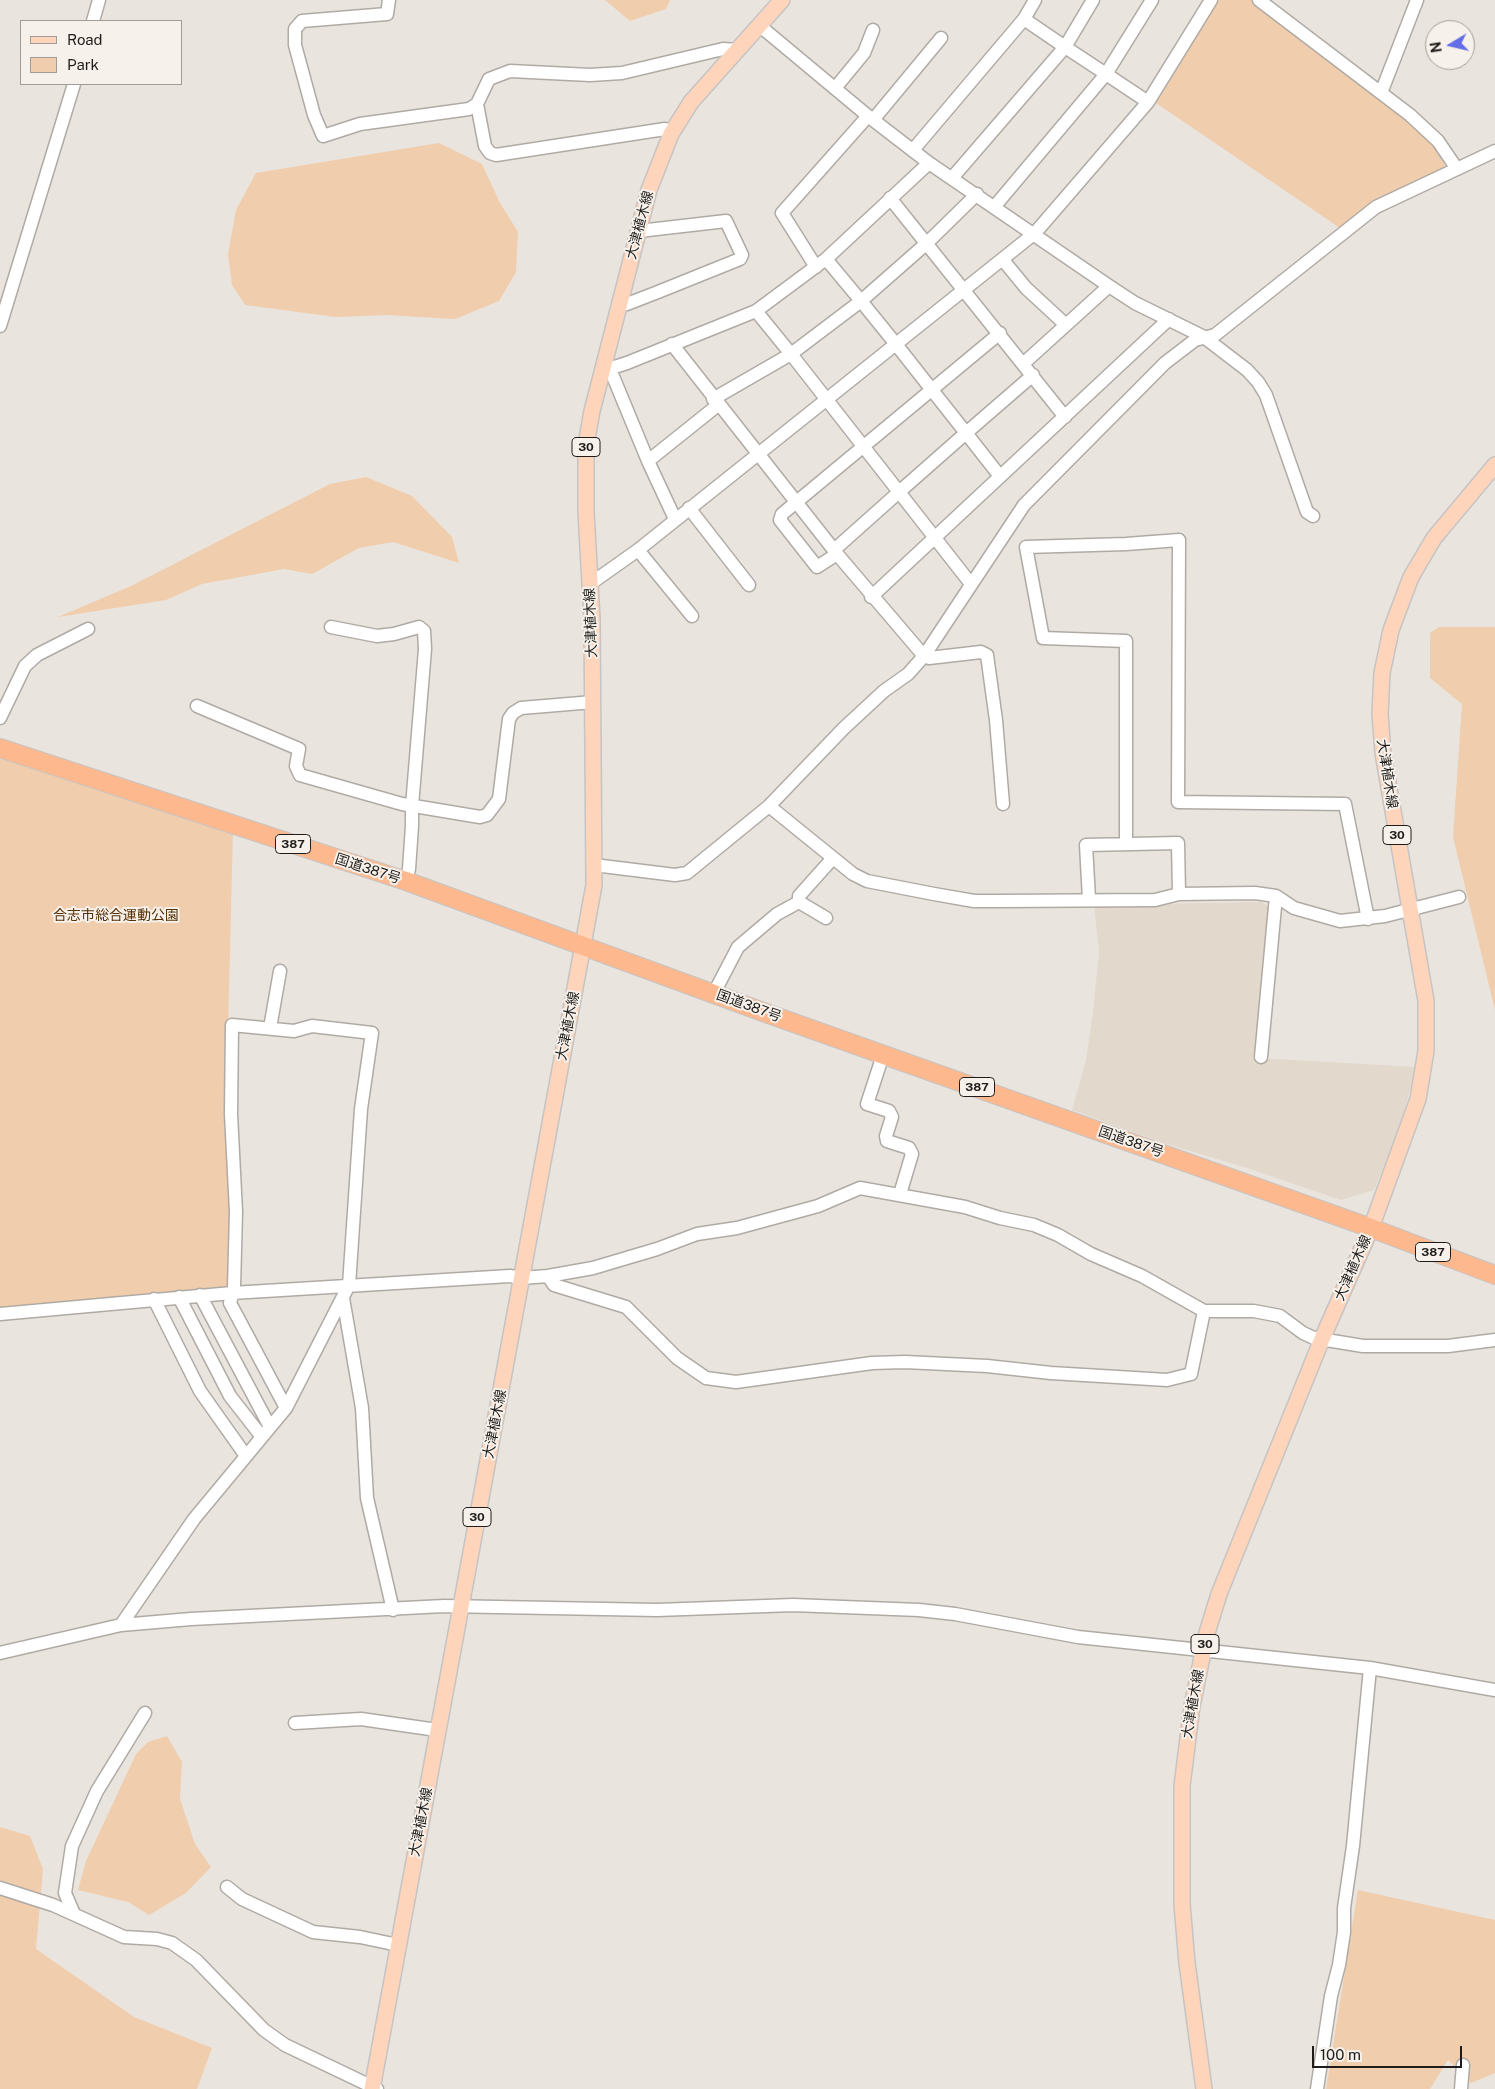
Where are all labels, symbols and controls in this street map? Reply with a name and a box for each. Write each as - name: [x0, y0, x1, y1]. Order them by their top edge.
- legend: [20, 20, 182, 85]
- north arrow: [1425, 20, 1475, 70]
- text: Road: [67, 31, 103, 48]
- text: N: [1427, 41, 1445, 54]
- text: Park: [67, 56, 99, 73]
- street label: 大津植木線: [623, 189, 657, 261]
- road number: 30: [572, 438, 600, 457]
- street label: 大津植木線: [581, 588, 601, 658]
- street label: 大津植木線: [1373, 738, 1401, 810]
- road number: 30: [1383, 826, 1411, 844]
- road number: 387: [276, 834, 310, 854]
- street label: 国道387号: [333, 851, 403, 887]
- park label: 合志市総合運動公園: [53, 908, 179, 924]
- street label: 国道387号: [714, 986, 784, 1026]
- street label: 大津植木線: [553, 990, 583, 1062]
- road number: 387: [960, 1078, 994, 1096]
- street label: 国道387号: [1096, 1123, 1166, 1161]
- street label: 大津植木線: [1331, 1233, 1375, 1303]
- road number: 387: [1416, 1242, 1450, 1262]
- street label: 大津植木線: [480, 1388, 510, 1460]
- road number: 30: [463, 1508, 491, 1526]
- road number: 30: [1191, 1635, 1219, 1654]
- street label: 大津植木線: [1179, 1668, 1207, 1740]
- street label: 大津植木線: [406, 1786, 436, 1858]
- scale bar: [1315, 2036, 1465, 2068]
- text: 100 m: [1320, 2046, 1361, 2063]

